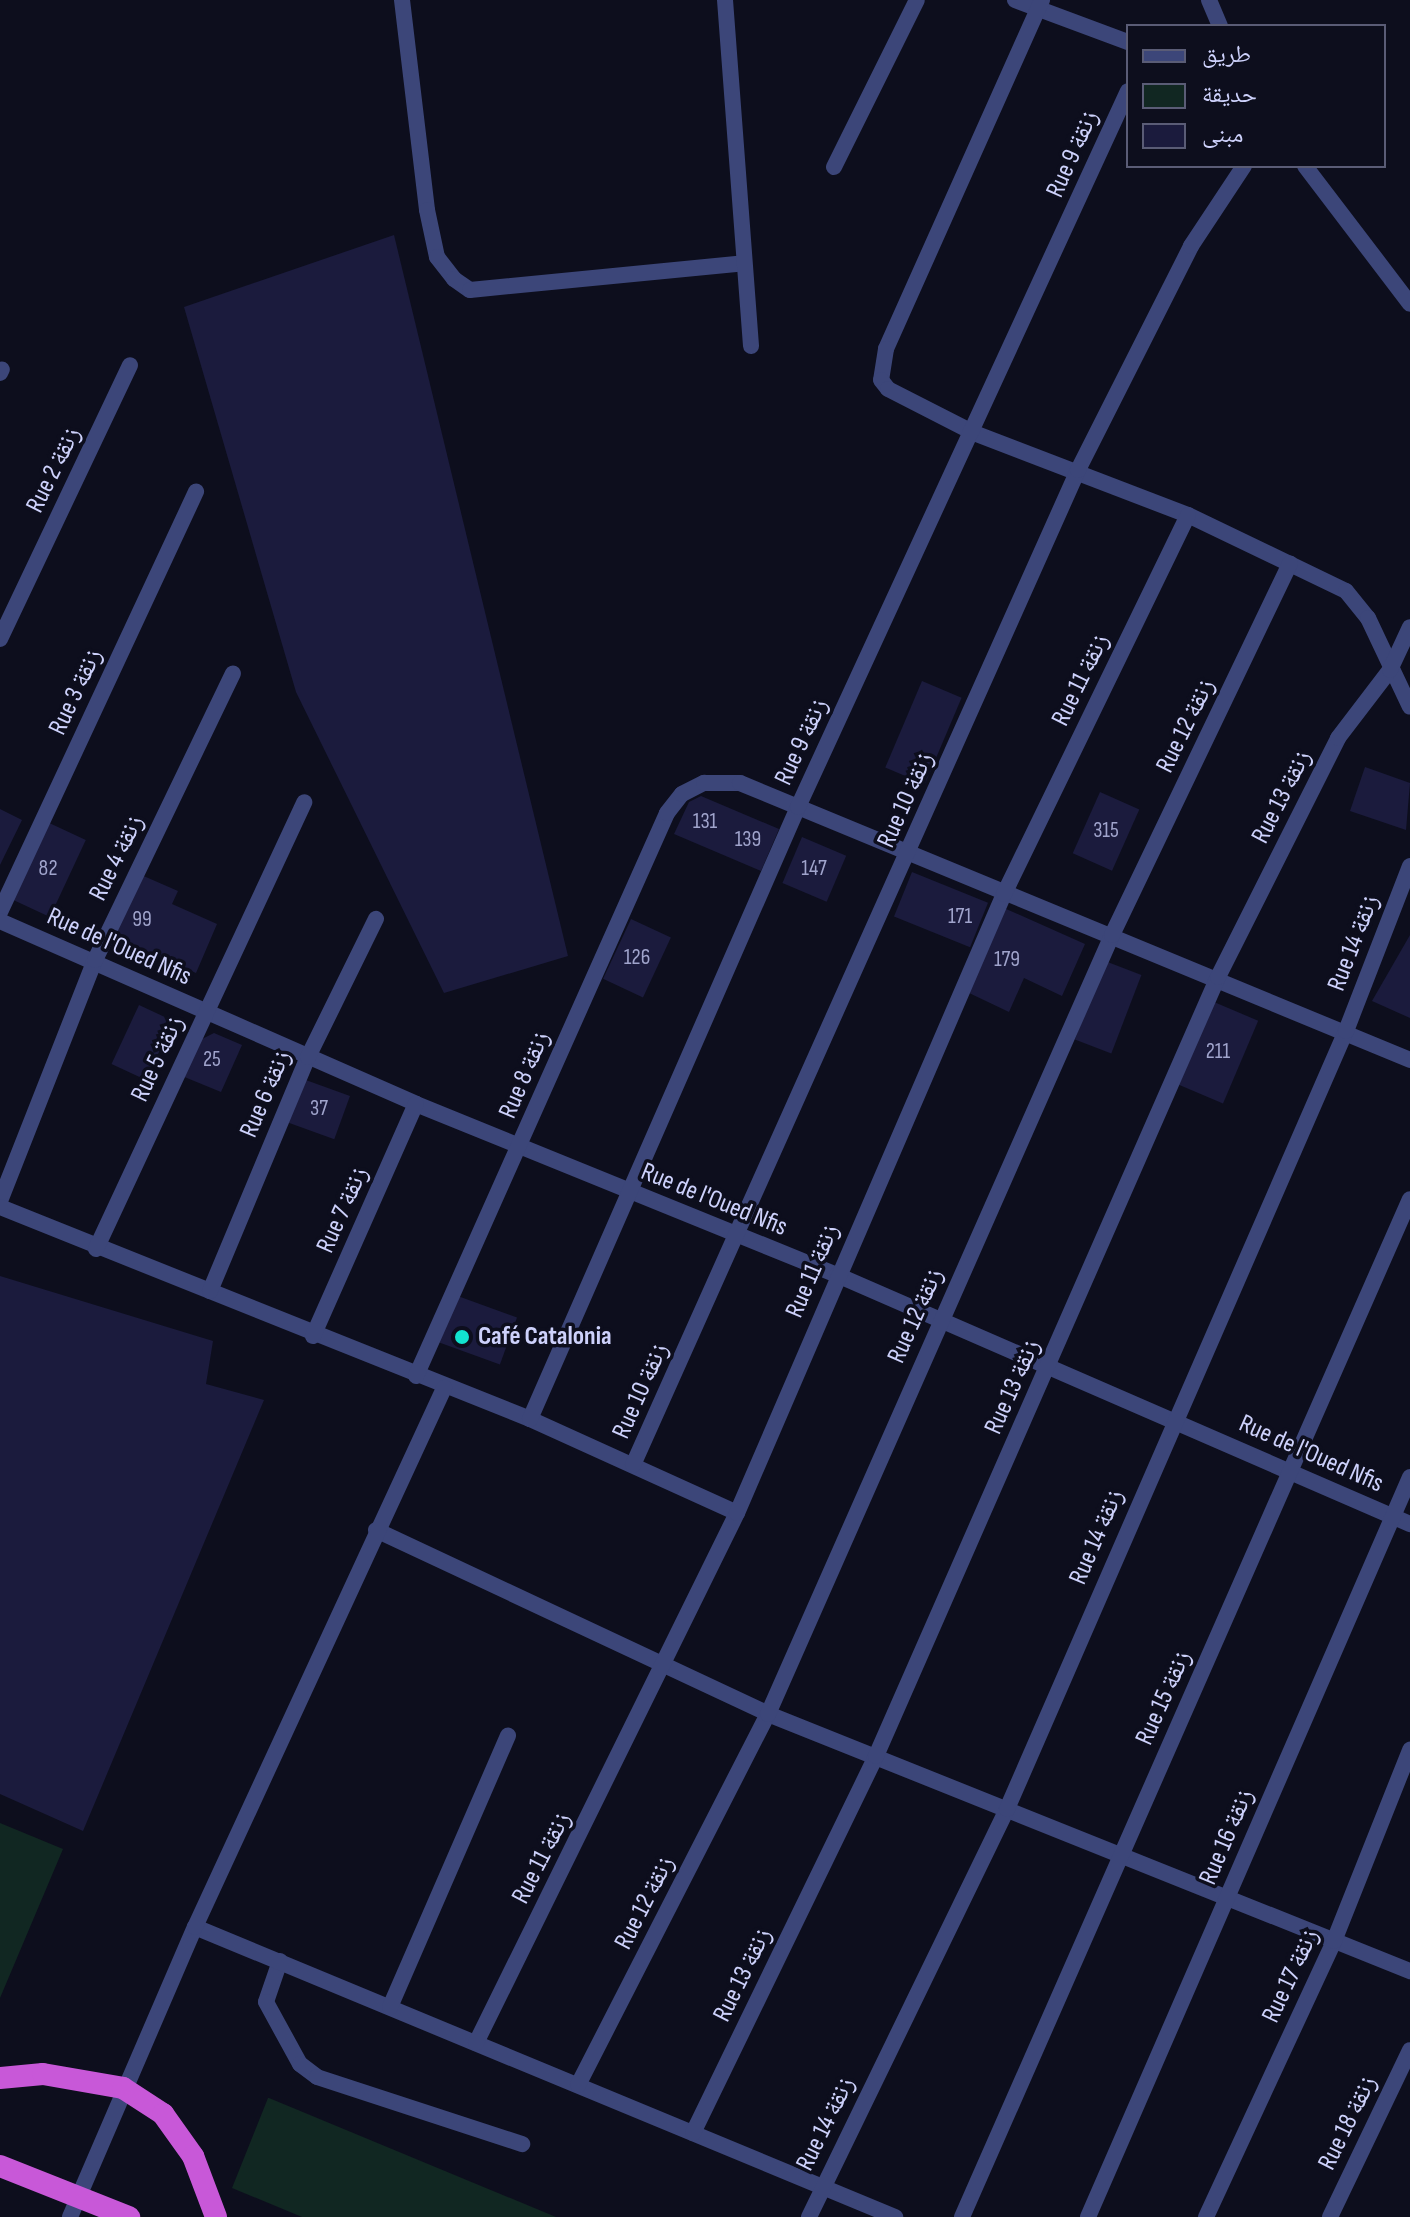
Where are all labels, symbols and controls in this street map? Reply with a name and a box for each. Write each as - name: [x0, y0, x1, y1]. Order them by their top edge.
- legend: [1126, 24, 1386, 168]
- text: طريق: [1202, 40, 1251, 69]
- text: حديقة: [1202, 80, 1257, 109]
- street label: Rue 9 زنقة: [1040, 106, 1106, 202]
- text: مبنى: [1202, 120, 1243, 149]
- street label: Rue 2 زنقة: [20, 422, 88, 518]
- street label: Rue 11 زنقة: [1045, 629, 1117, 731]
- street label: Rue 3 زنقة: [43, 644, 109, 740]
- street label: Rue 12 زنقة: [1150, 674, 1222, 778]
- street label: Rue 9 زنقة: [768, 694, 836, 790]
- street label: Rue 13 زنقة: [1245, 745, 1319, 849]
- street label: Rue 10 زنقة: [871, 747, 941, 853]
- house number: 131: [693, 809, 717, 835]
- street label: Rue 4 زنقة: [83, 810, 151, 906]
- house number: 315: [1093, 818, 1119, 844]
- house number: 139: [735, 827, 761, 853]
- house number: 82: [38, 856, 58, 882]
- house number: 147: [801, 856, 827, 882]
- street label: Rue 14 زنقة: [1321, 890, 1387, 996]
- street label: Rue de l'Oued Nfis: [42, 901, 196, 993]
- house number: 171: [948, 904, 972, 930]
- house number: 99: [132, 907, 152, 933]
- house number: 126: [624, 945, 650, 971]
- house number: 179: [994, 947, 1020, 973]
- street label: Rue 5 زنقة: [125, 1011, 191, 1107]
- street label: Rue 8 زنقة: [493, 1027, 557, 1123]
- house number: 211: [1206, 1039, 1230, 1065]
- street label: Rue 6 زنقة: [234, 1046, 298, 1142]
- house number: 25: [203, 1047, 221, 1073]
- house number: 37: [310, 1096, 328, 1122]
- street label: Rue de l'Oued Nfis: [636, 1157, 792, 1243]
- street label: Rue 7 زنقة: [310, 1162, 376, 1258]
- street label: Rue 11 زنقة: [779, 1219, 847, 1323]
- street label: Rue 12 زنقة: [881, 1264, 951, 1368]
- place label: Café Catalonia: [478, 1321, 612, 1353]
- marker: Café Catalonia: [453, 1328, 471, 1346]
- street label: Rue 13 زنقة: [978, 1335, 1048, 1439]
- street label: Rue 10 زنقة: [606, 1338, 676, 1444]
- street label: Rue de l'Oued Nfis: [1234, 1408, 1388, 1500]
- street label: Rue 14 زنقة: [1063, 1485, 1131, 1589]
- street label: Rue 15 زنقة: [1129, 1646, 1199, 1750]
- street label: Rue 16 زنقة: [1193, 1784, 1261, 1890]
- street label: Rue 11 زنقة: [506, 1807, 578, 1909]
- street label: Rue 12 زنقة: [608, 1851, 682, 1955]
- street label: Rue 13 زنقة: [707, 1923, 779, 2027]
- street label: Rue 17 زنقة: [1256, 1924, 1326, 2028]
- street label: Rue 18 زنقة: [1312, 2071, 1384, 2175]
- street label: Rue 14 زنقة: [790, 2072, 862, 2176]

